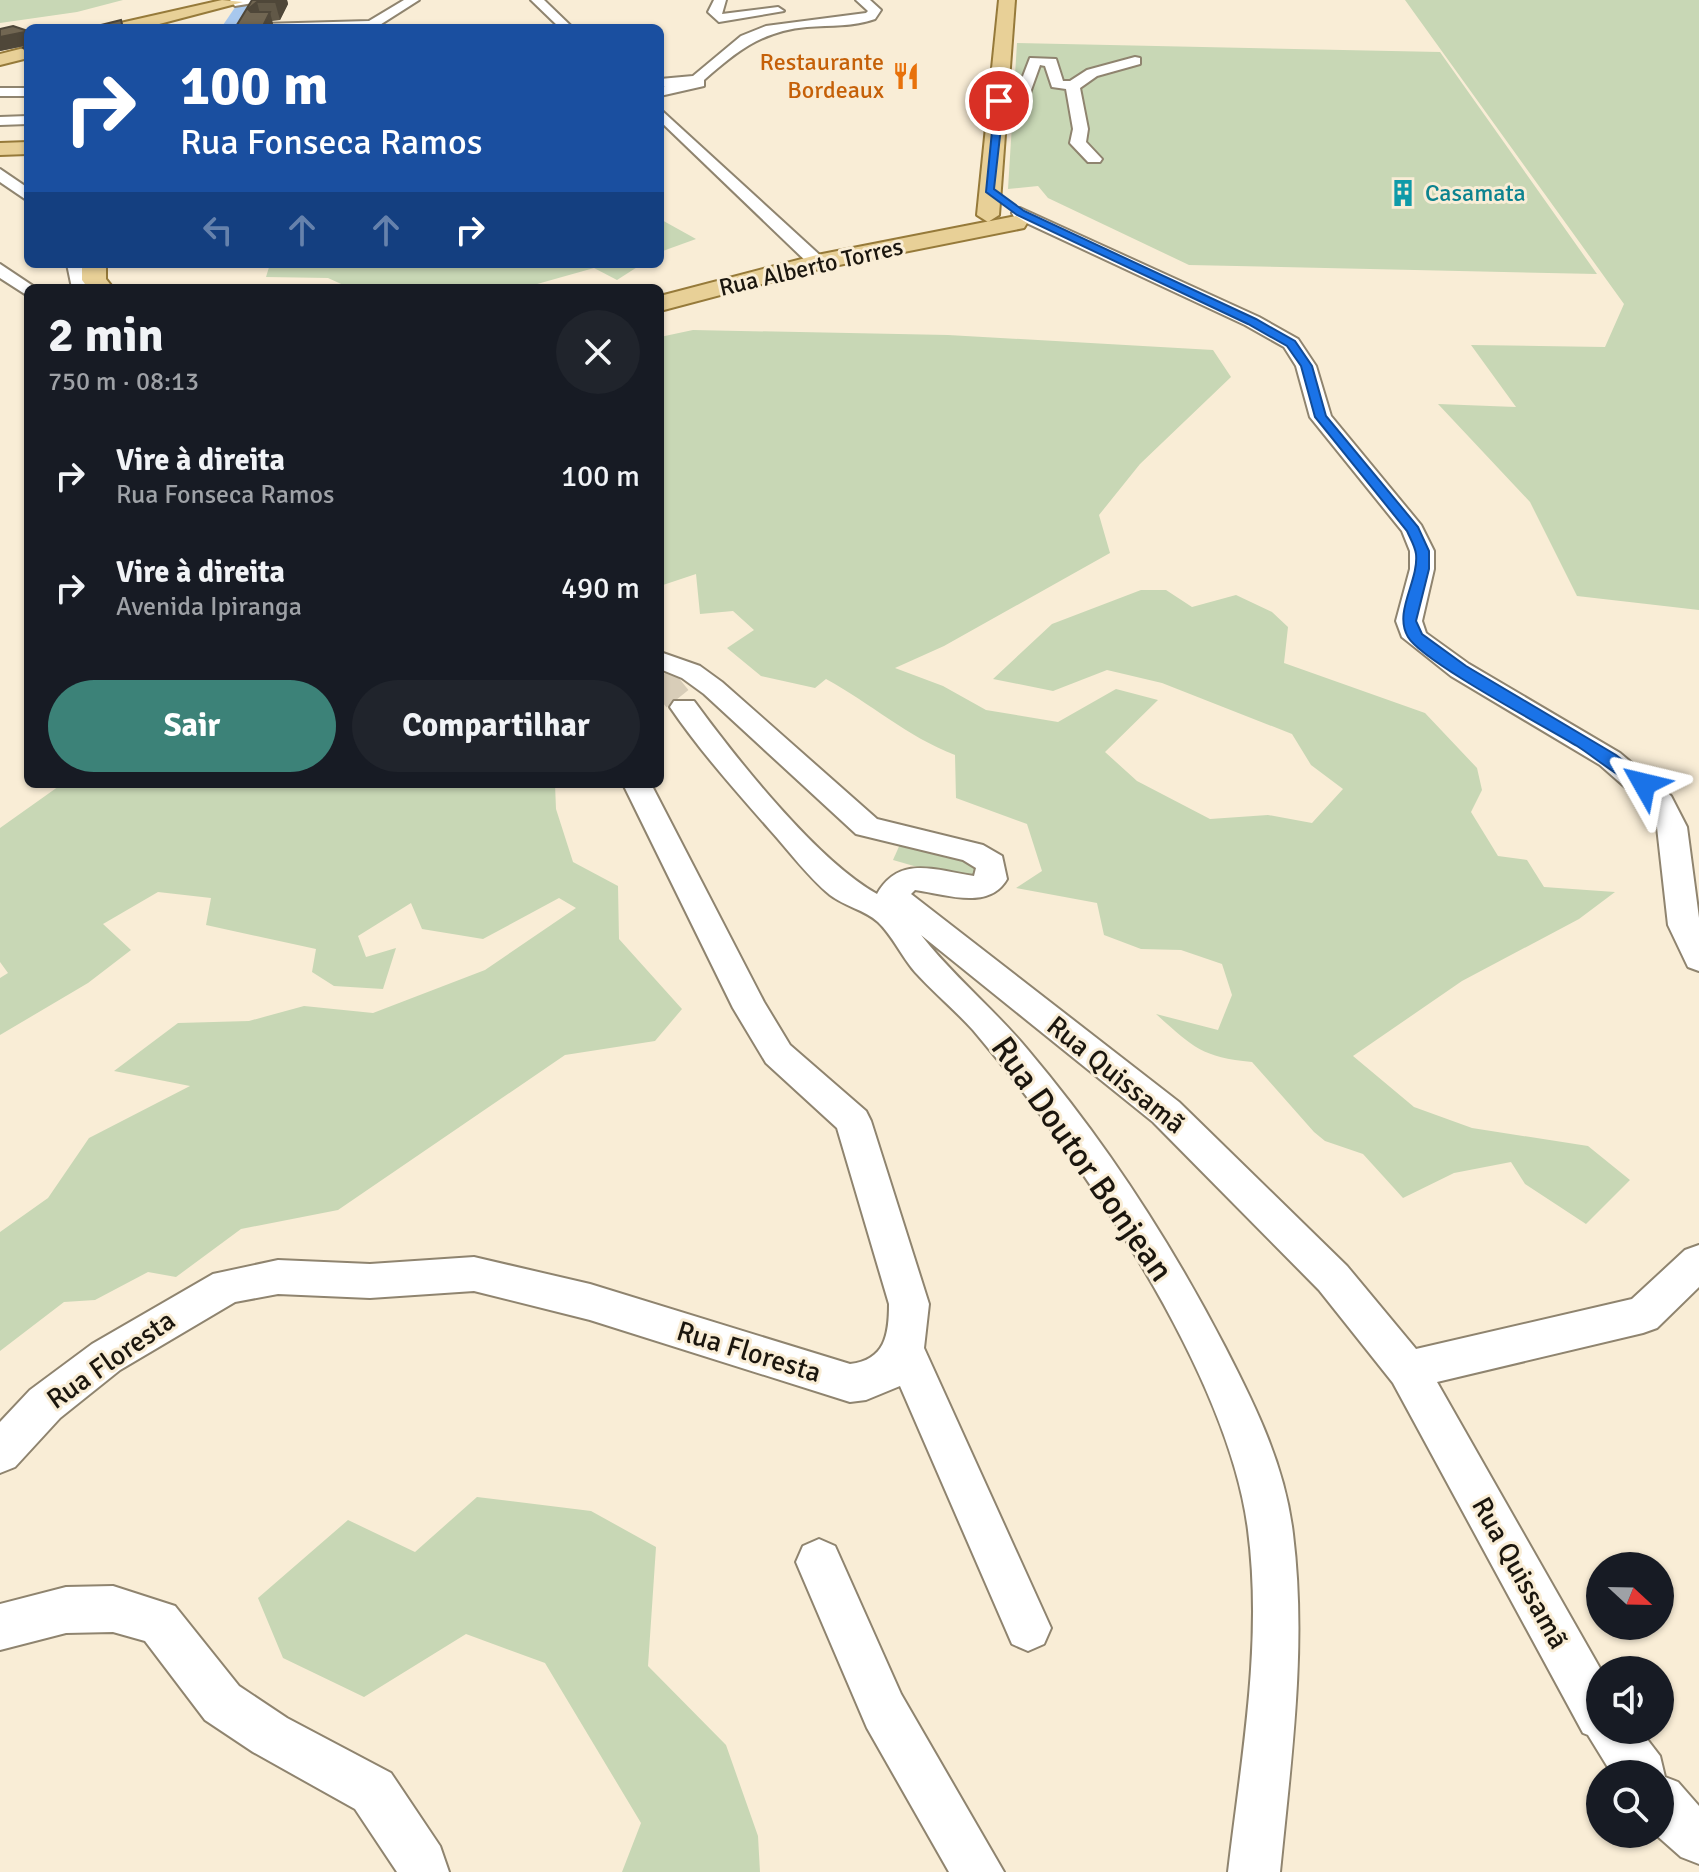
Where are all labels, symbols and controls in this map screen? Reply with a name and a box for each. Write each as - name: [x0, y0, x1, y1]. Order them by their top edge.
- place label: Restaurante Bordeaux: [760, 47, 884, 105]
- text: 100 m: [180, 51, 328, 120]
- icon: right: [48, 56, 152, 160]
- restaurant icon: Restaurante Bordeaux: [891, 61, 921, 91]
- pin: [965, 67, 1033, 135]
- icon: arrive: [977, 79, 1021, 123]
- text: Rua Fonseca Ramos: [180, 120, 483, 165]
- building icon: Casamata: [1388, 178, 1418, 208]
- place label: Casamata: [1425, 178, 1526, 208]
- icon: left: [196, 208, 240, 252]
- icon: ahead: [280, 208, 324, 252]
- icon: ahead: [364, 208, 408, 252]
- icon: right: [448, 208, 492, 252]
- street label: Rua Alberto Torres: [716, 231, 906, 303]
- text: 2 min: [48, 306, 164, 365]
- button: close: [556, 310, 640, 394]
- text: 750 m · 08:13: [48, 366, 199, 398]
- text: Vire à direita: [116, 442, 285, 479]
- icon: right: [48, 454, 92, 498]
- text: 100 m: [561, 458, 640, 495]
- text: Rua Fonseca Ramos: [116, 479, 334, 511]
- text: Vire à direita: [116, 554, 285, 591]
- icon: right: [48, 566, 92, 610]
- text: 490 m: [561, 570, 640, 607]
- text: Avenida Ipiranga: [116, 591, 302, 623]
- button: Sair: [48, 680, 336, 772]
- button: Compartilhar: [352, 680, 640, 772]
- position arrow: [1602, 742, 1686, 826]
- street label: Rua Quissamã: [1040, 1009, 1192, 1141]
- street label: Rua Doutor Bonjean: [982, 1028, 1182, 1290]
- street label: Rua Floresta: [40, 1303, 182, 1417]
- street label: Rua Floresta: [673, 1314, 825, 1390]
- street label: Rua Quissamã: [1464, 1491, 1576, 1655]
- north arrow: [1586, 1552, 1674, 1640]
- map controls: [1586, 1552, 1674, 1848]
- button: sound: [1586, 1656, 1674, 1744]
- button: search: [1586, 1760, 1674, 1848]

